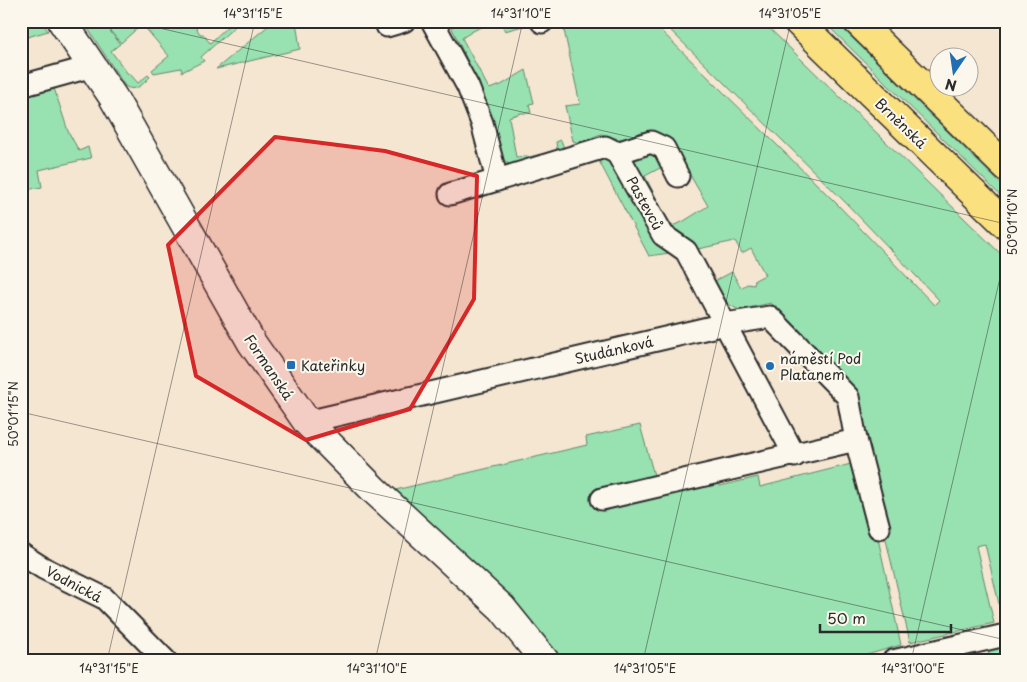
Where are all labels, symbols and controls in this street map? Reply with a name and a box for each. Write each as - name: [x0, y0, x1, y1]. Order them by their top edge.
- text: 14°31'15"E: [223, 4, 283, 22]
- text: 14°31'10"E: [491, 4, 551, 22]
- text: 14°31'05"E: [759, 4, 821, 22]
- north arrow: [930, 48, 980, 98]
- text: N: [943, 74, 959, 97]
- street label: Brněnská: [870, 93, 932, 153]
- street label: Pastevců: [622, 172, 668, 234]
- text: 50°01'10"N: [1003, 189, 1021, 255]
- street label: Formanská: [239, 330, 299, 404]
- street label: Studánková: [573, 331, 656, 369]
- place label: náměstí Pod Platanem: [780, 348, 861, 385]
- place label: Kateřinky: [301, 355, 365, 376]
- marker: Kateřinky: [285, 359, 297, 371]
- marker: náměstí Pod Platanem: [764, 360, 776, 372]
- text: 50°01'15"N: [4, 381, 22, 447]
- street label: Vodnická: [42, 560, 106, 608]
- scale bar: [820, 602, 951, 634]
- text: 50 m: [827, 606, 866, 629]
- text: 14°31'15"E: [79, 659, 139, 677]
- text: 14°31'10"E: [347, 659, 407, 677]
- text: 14°31'05"E: [614, 659, 676, 677]
- text: 14°31'00"E: [881, 659, 945, 677]

